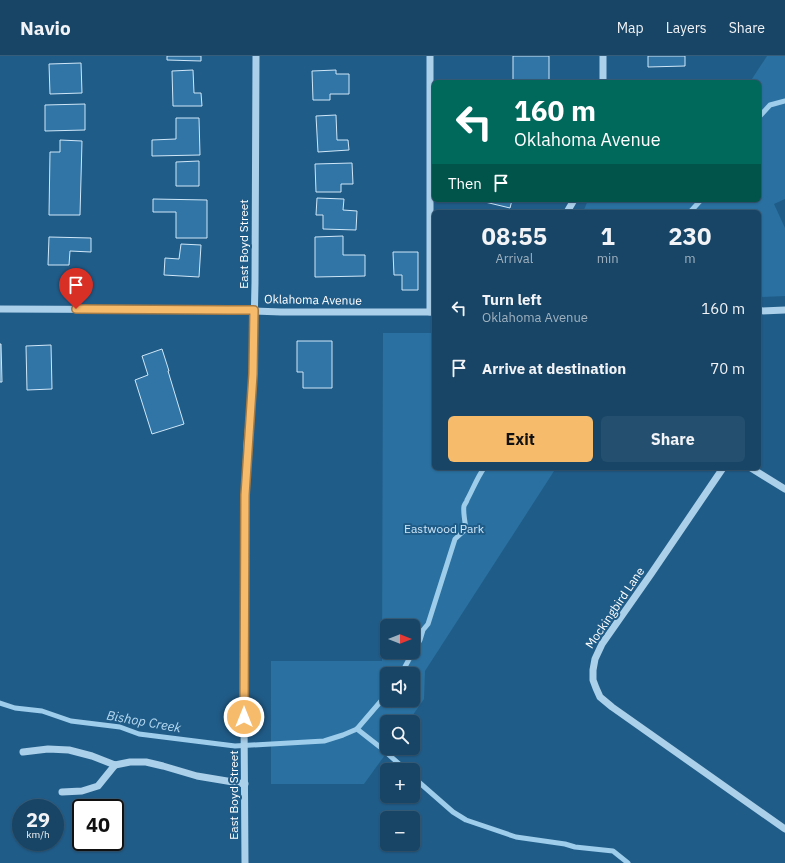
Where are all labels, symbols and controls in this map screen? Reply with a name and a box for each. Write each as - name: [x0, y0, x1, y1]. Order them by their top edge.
- text: Navio: [20, 16, 71, 40]
- text: Map: [617, 19, 644, 37]
- text: Layers: [666, 19, 707, 37]
- text: Share: [729, 19, 765, 37]
- text: 160 m: [514, 92, 596, 129]
- icon: left: [448, 96, 500, 148]
- text: Oklahoma Avenue: [514, 128, 661, 151]
- icon: arrive: [490, 172, 512, 194]
- text: Then: [448, 174, 482, 193]
- street label: East Boyd Street: [236, 199, 251, 289]
- text: 08:55: [482, 220, 547, 252]
- text: 1: [600, 220, 615, 252]
- text: 230: [668, 220, 711, 252]
- text: Arrival: [495, 250, 533, 267]
- text: min: [597, 250, 619, 267]
- text: m: [684, 250, 695, 267]
- pin: [59, 268, 93, 309]
- icon: arrive: [65, 274, 87, 296]
- text: Turn left: [482, 290, 542, 309]
- street label: Oklahoma Avenue: [264, 291, 362, 308]
- icon: left: [448, 297, 470, 319]
- text: 160 m: [701, 299, 745, 318]
- text: Oklahoma Avenue: [482, 309, 588, 326]
- icon: arrive: [448, 357, 470, 379]
- text: Arrive at destination: [482, 359, 626, 378]
- text: 70 m: [710, 359, 745, 378]
- button: Exit: [448, 416, 593, 462]
- button: Share: [601, 416, 745, 462]
- park label: Eastwood Park: [404, 521, 485, 536]
- street label: Mockingbird Lane: [582, 564, 648, 651]
- north arrow: [380, 619, 420, 659]
- map controls: [380, 619, 420, 851]
- button: sound: [380, 667, 420, 707]
- position arrow: [223, 696, 265, 738]
- water label: Bishop Creek: [105, 707, 183, 736]
- button: search: [380, 715, 420, 755]
- street label: East Boyd Street: [226, 750, 241, 840]
- button: +: [380, 763, 420, 803]
- speed limit sign: 40: [72, 799, 124, 851]
- text: 29: [26, 806, 50, 833]
- button: −: [380, 811, 420, 851]
- text: km/h: [26, 828, 50, 841]

